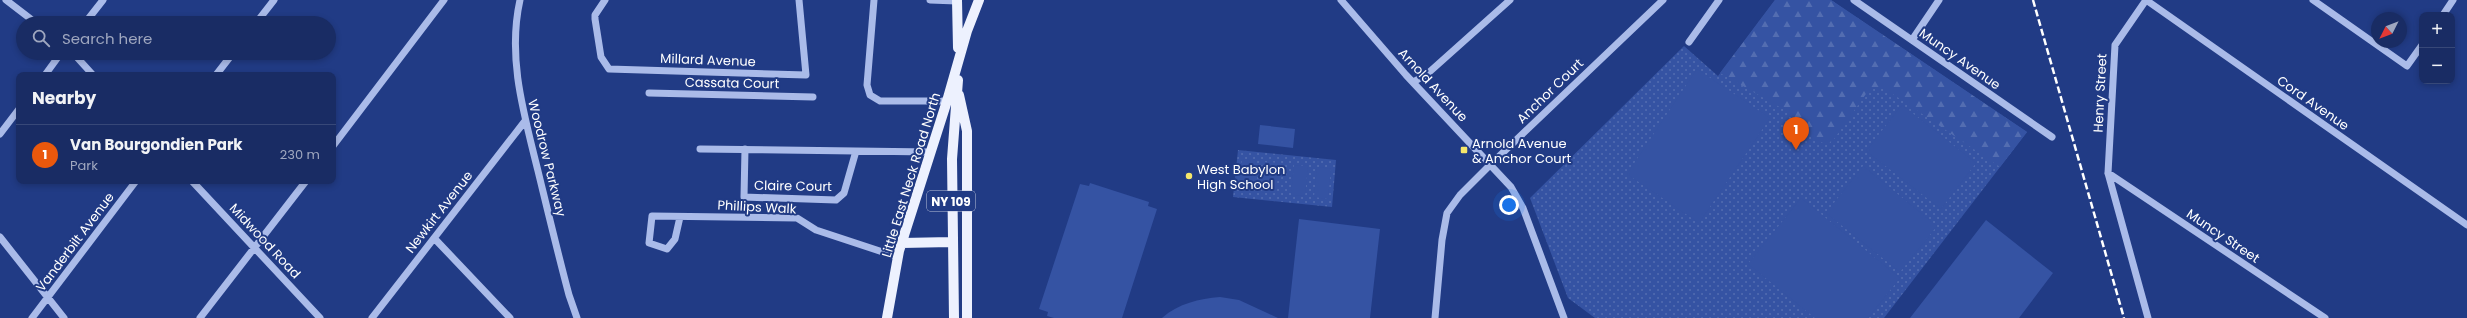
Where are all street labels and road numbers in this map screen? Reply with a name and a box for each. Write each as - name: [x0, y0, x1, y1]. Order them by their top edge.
- street label: Muncy Avenue: [1916, 24, 2004, 94]
- street label: Arnold Avenue: [1394, 44, 1472, 126]
- street label: Millard Avenue: [660, 49, 756, 71]
- street label: Henry Street: [2088, 53, 2112, 133]
- street label: Anchor Court: [1512, 54, 1588, 128]
- street label: Cord Avenue: [2273, 71, 2353, 135]
- street label: Cassata Court: [685, 73, 780, 93]
- street label: Little East Neck Road North: [877, 90, 945, 260]
- street label: Woodrow Parkway: [523, 97, 571, 219]
- street label: Newkirt Avenue: [401, 167, 477, 257]
- street label: Claire Court: [754, 176, 832, 196]
- street label: Vanderbilt Avenue: [31, 188, 119, 296]
- road number: NY 109: [927, 191, 975, 211]
- street label: Phillips Walk: [717, 195, 797, 219]
- street label: Midwood Road: [225, 199, 305, 283]
- street label: Muncy Street: [2183, 204, 2264, 268]

